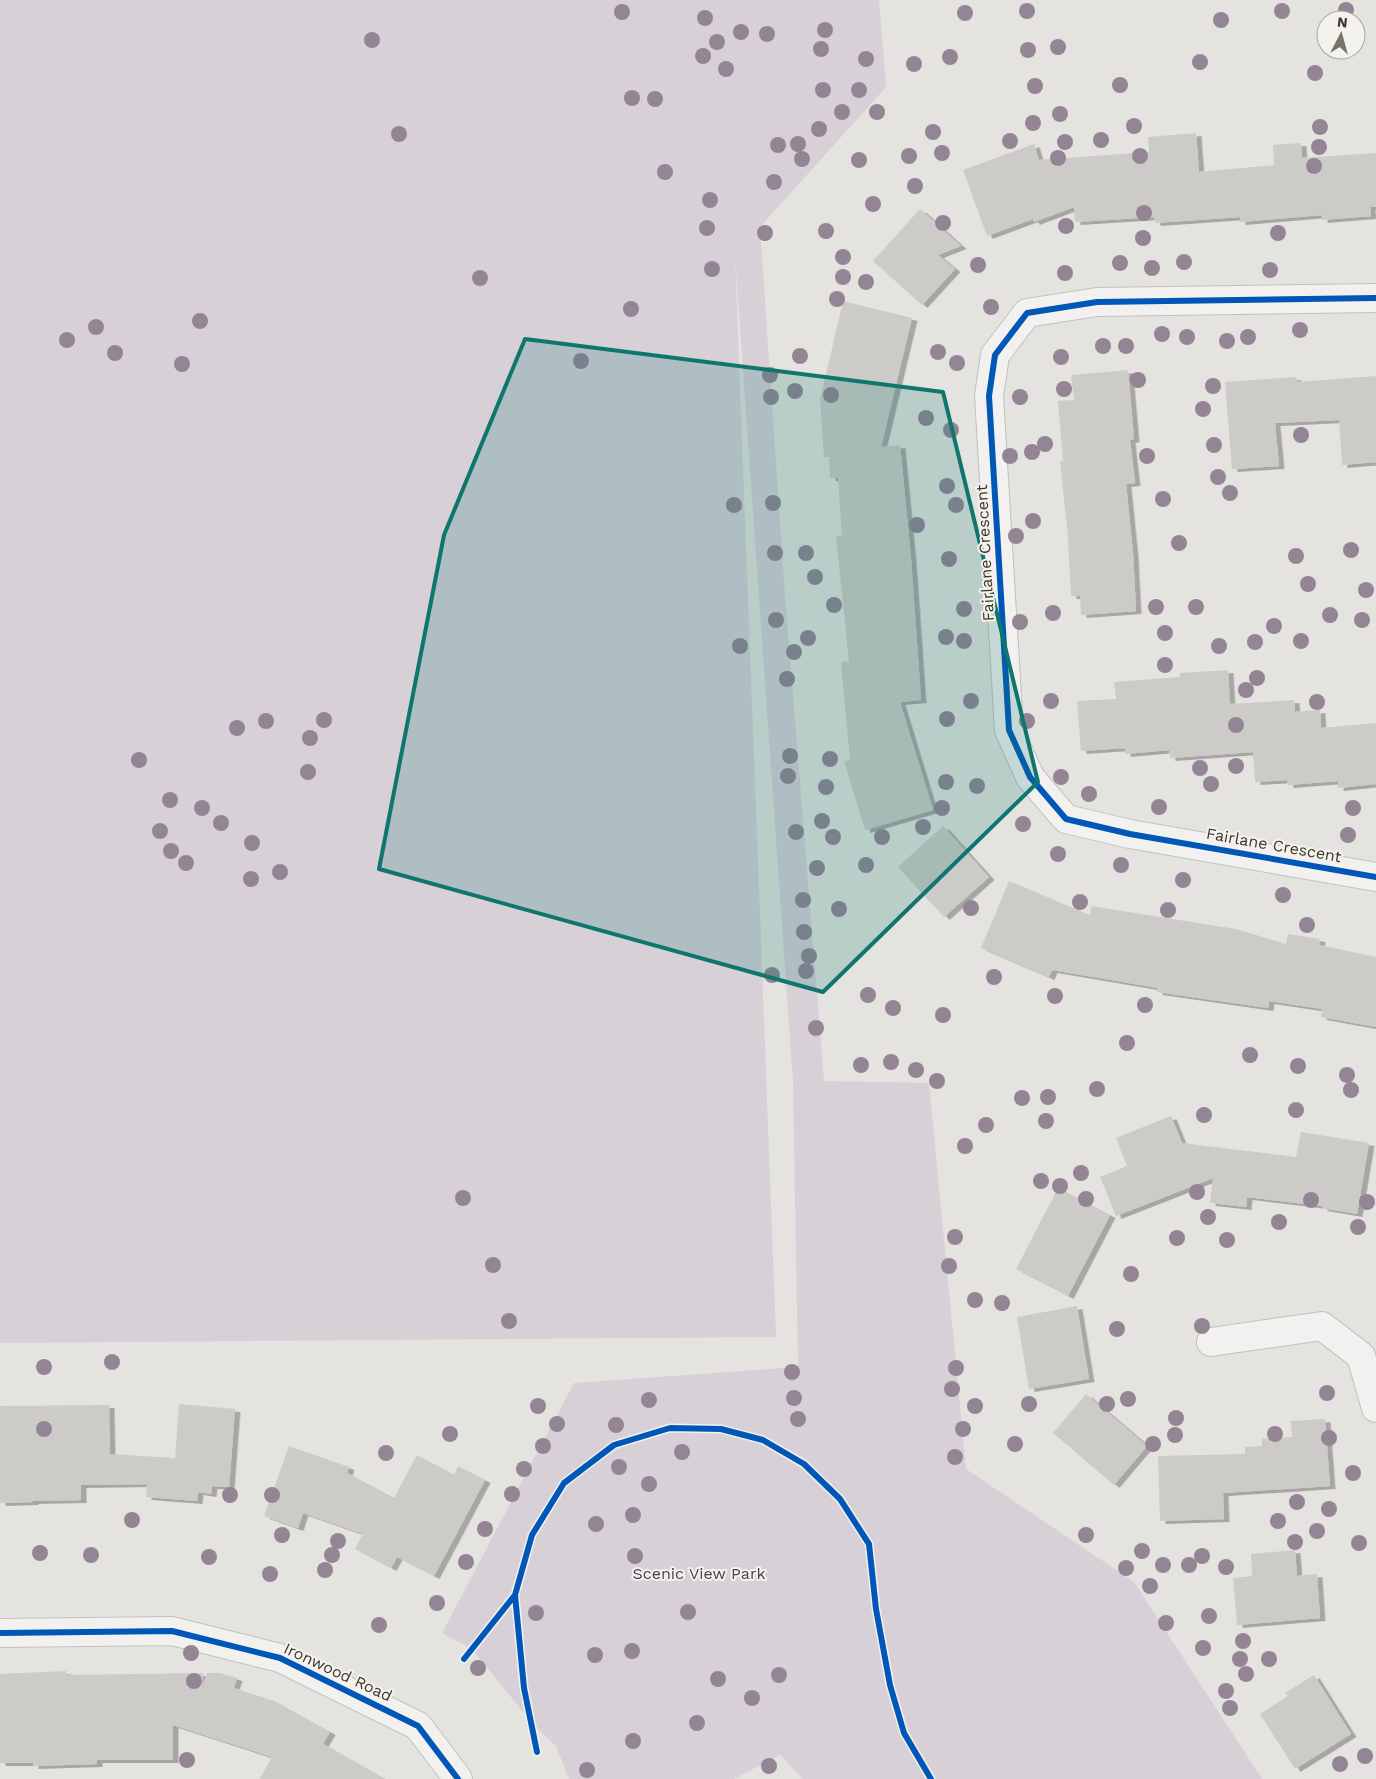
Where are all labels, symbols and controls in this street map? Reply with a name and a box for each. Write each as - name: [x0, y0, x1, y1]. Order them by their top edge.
- north arrow: [1316, 10, 1366, 60]
- text: N: [1336, 14, 1348, 31]
- street label: Fairlane Crescent: [972, 484, 998, 622]
- street label: Fairlane Crescent: [1205, 824, 1343, 866]
- park label: Scenic View Park: [632, 1564, 766, 1583]
- street label: Ironwood Road: [281, 1639, 395, 1705]

